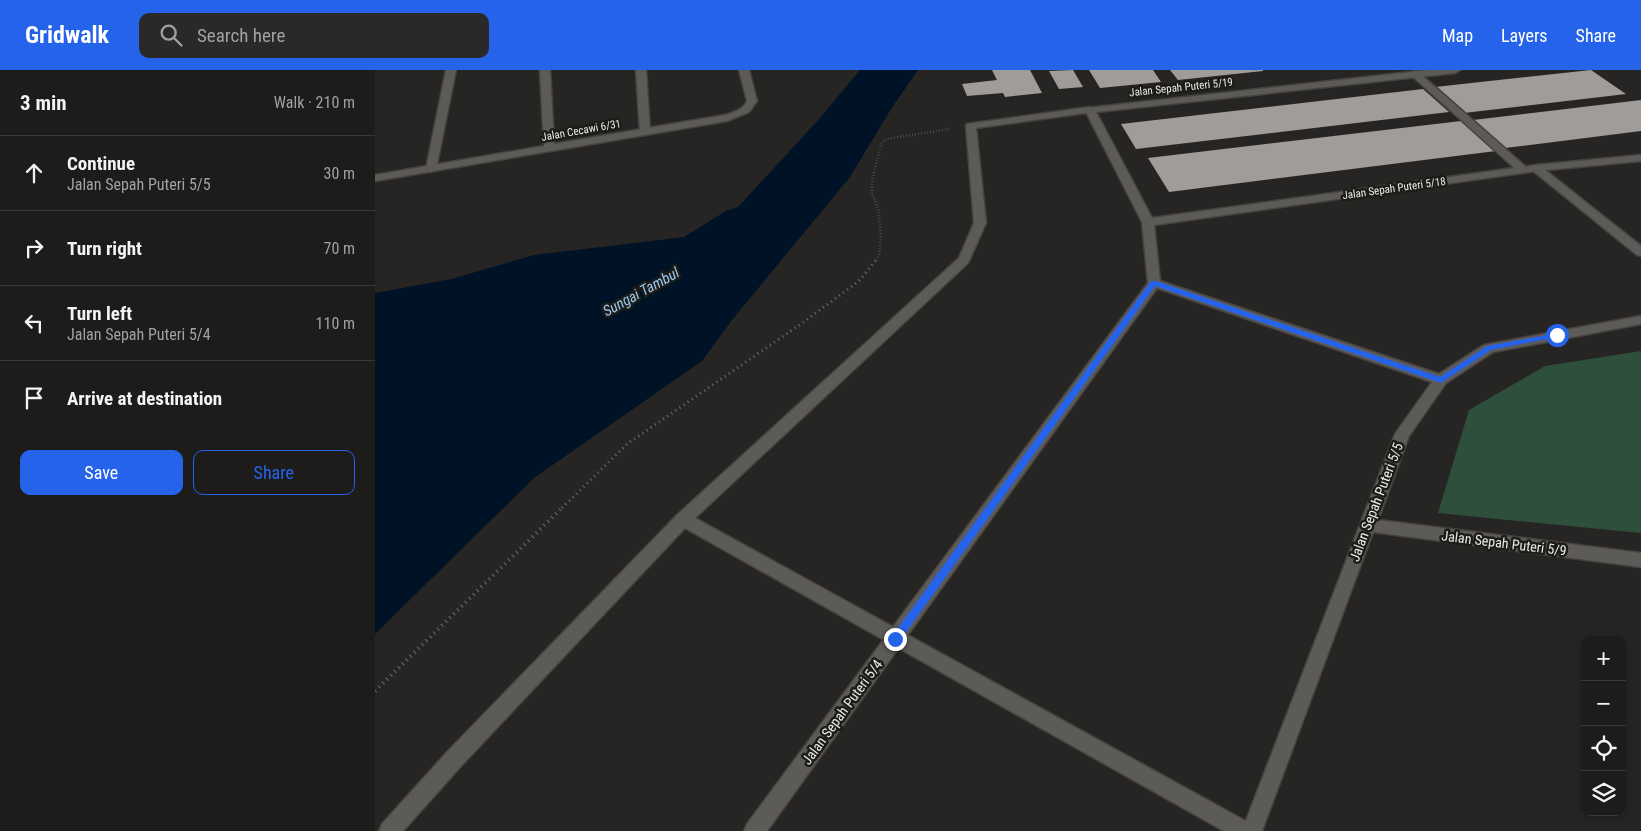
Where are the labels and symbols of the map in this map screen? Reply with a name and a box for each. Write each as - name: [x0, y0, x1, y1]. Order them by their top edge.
- street label: Jalan Sepah Puteri 5/19: [1129, 76, 1234, 99]
- street label: Jalan Cecawi 6/31: [540, 117, 622, 144]
- street label: Jalan Sepah Puteri 5/18: [1342, 175, 1447, 202]
- water label: Sungai Tambul: [600, 263, 683, 320]
- route start: [1546, 324, 1569, 347]
- street label: Jalan Sepah Puteri 5/5: [1346, 440, 1406, 564]
- street label: Jalan Sepah Puteri 5/9: [1441, 527, 1567, 559]
- route end: [884, 628, 907, 651]
- street label: Jalan Sepah Puteri 5/4: [799, 656, 885, 768]

